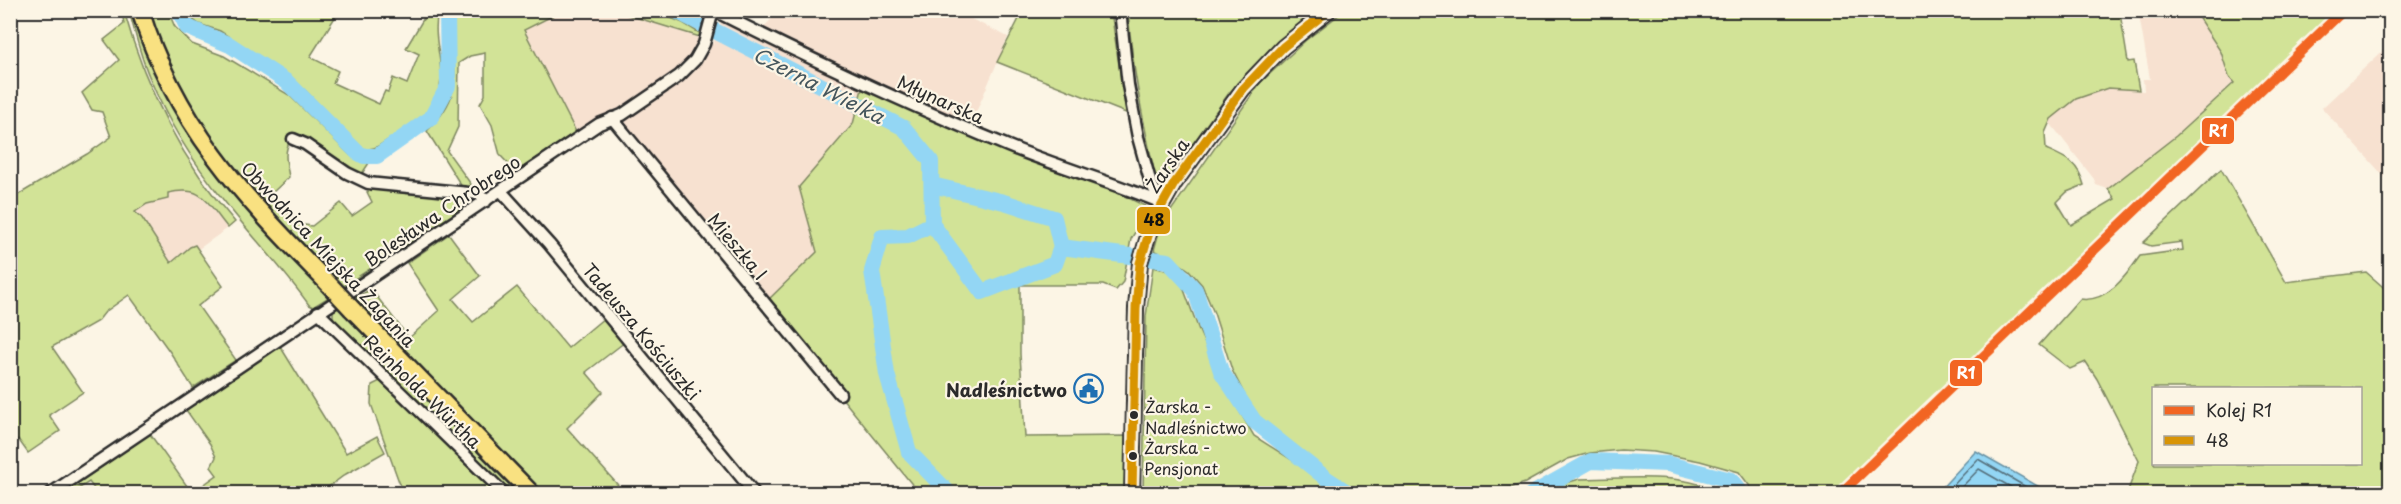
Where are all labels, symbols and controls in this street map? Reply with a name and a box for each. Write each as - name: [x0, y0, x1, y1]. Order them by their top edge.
- water label: Czerna Wielka: [748, 39, 890, 131]
- street label: Młynarska: [893, 68, 989, 130]
- line badge: R1: [2201, 117, 2235, 145]
- text: R1: [2209, 118, 2228, 142]
- street label: Żarska: [1139, 132, 1196, 198]
- street label: Bolesława Chrobrego: [359, 148, 525, 272]
- street label: Obwodnica Miejska Żagania: [235, 155, 423, 353]
- line badge: 48: [1136, 206, 1171, 235]
- street label: Mieszka I: [702, 207, 774, 285]
- text: 48: [1143, 207, 1165, 231]
- street label: Tadeusza Kościuszki: [577, 257, 707, 405]
- street label: Reinholda Würtha: [358, 328, 488, 455]
- line badge: R1: [1949, 359, 1983, 387]
- text: R1: [1957, 360, 1976, 384]
- public building icon: Nadleśnictwo: [1072, 373, 1104, 405]
- place label: Nadleśnictwo: [946, 376, 1067, 403]
- legend: [2152, 387, 2362, 465]
- place label: Żarska - Nadleśnictwo: [1145, 394, 1247, 439]
- text: Kolej R1: [2206, 396, 2272, 423]
- marker: Żarska - Nadleśnictwo: [1128, 409, 1140, 421]
- text: 48: [2206, 426, 2229, 453]
- place label: Żarska - Pensjonat: [1144, 435, 1219, 480]
- marker: Żarska - Pensjonat: [1127, 450, 1139, 462]

